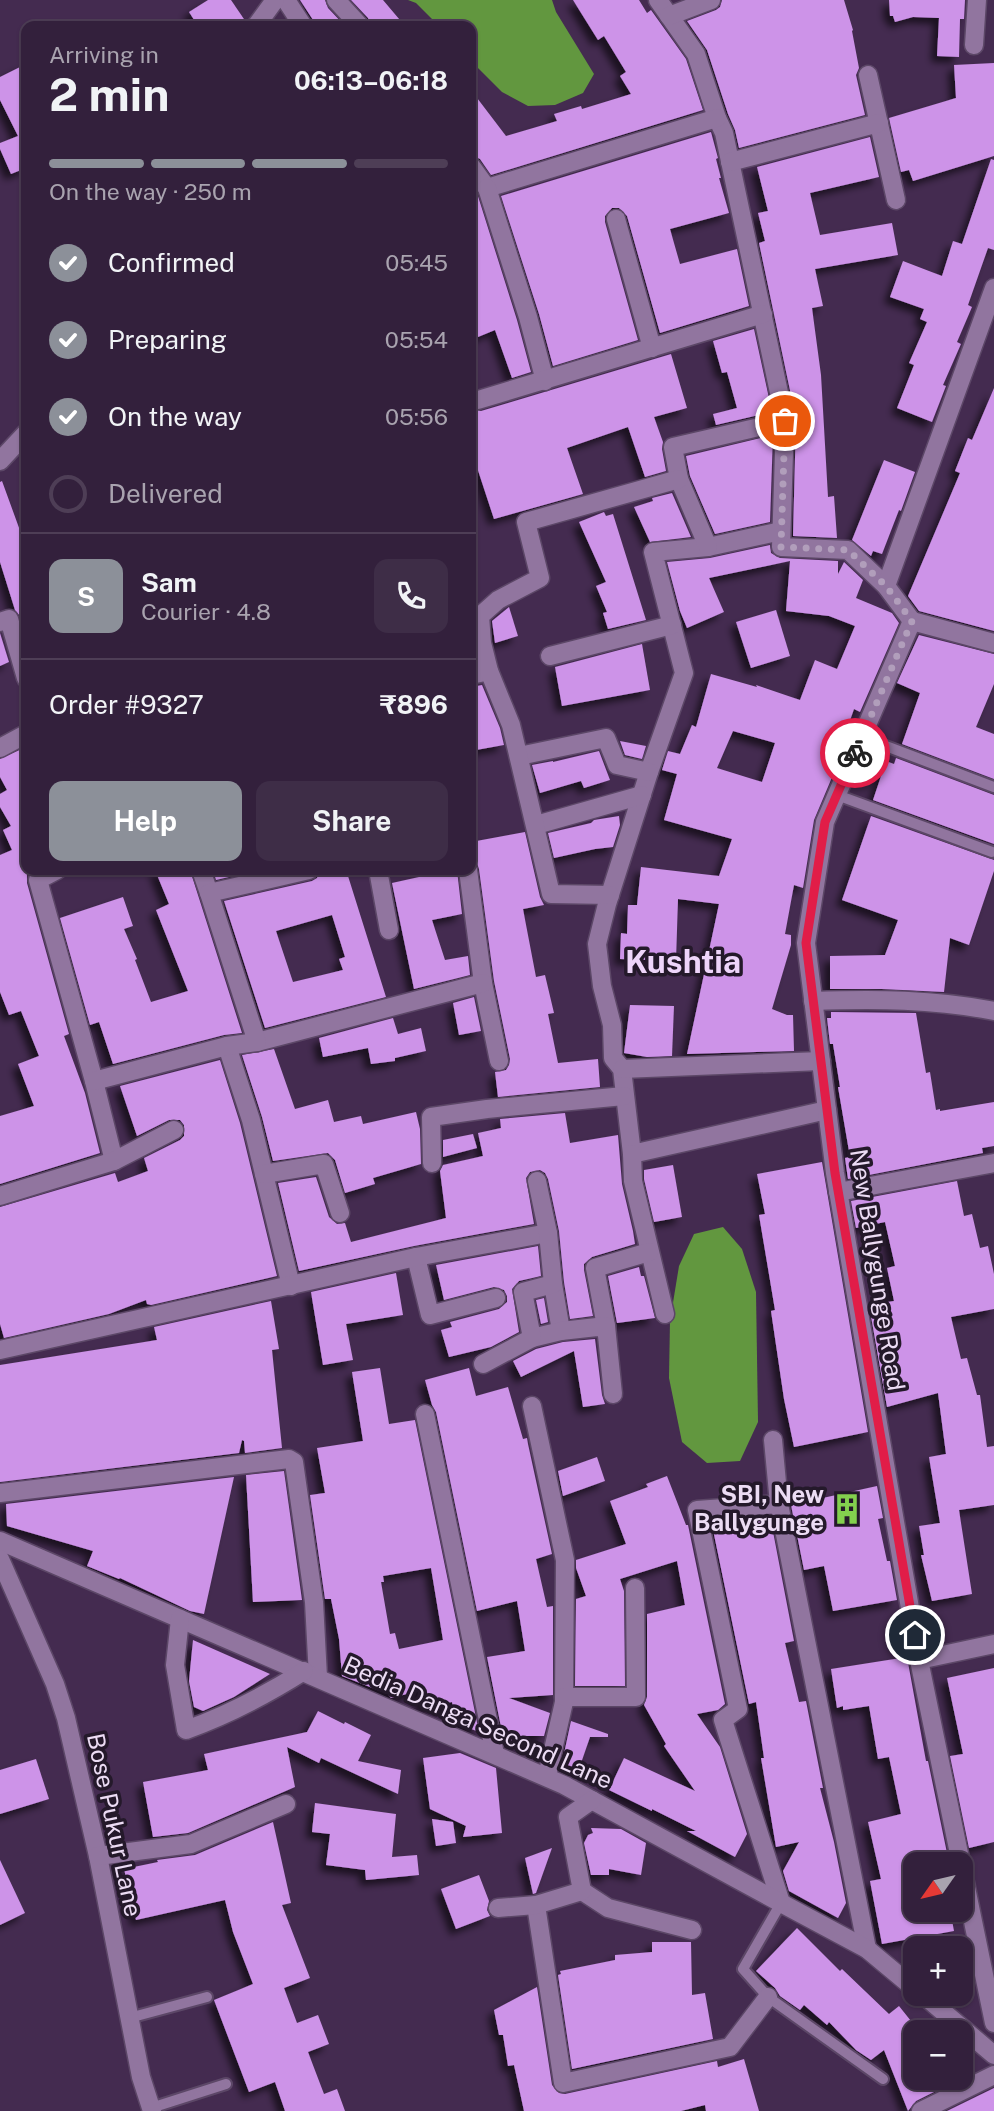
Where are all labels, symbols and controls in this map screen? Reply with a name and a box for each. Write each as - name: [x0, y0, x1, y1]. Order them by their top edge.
- text: Arriving in: [49, 41, 159, 68]
- text: 06:13–06:18: [294, 65, 448, 96]
- text: 2 min: [49, 67, 169, 121]
- text: On the way · 250 m: [49, 178, 252, 205]
- icon: check: [49, 244, 87, 282]
- text: Confirmed: [108, 247, 235, 278]
- text: 05:45: [385, 249, 448, 276]
- icon: check: [49, 321, 87, 359]
- text: Preparing: [108, 324, 227, 355]
- text: 05:54: [385, 326, 448, 353]
- pin: [755, 391, 815, 451]
- icon: check: [49, 398, 87, 436]
- text: On the way: [108, 401, 242, 432]
- icon: bag: [766, 402, 804, 440]
- text: 05:56: [385, 403, 448, 430]
- text: Delivered: [108, 478, 223, 509]
- button: phone: [374, 559, 448, 633]
- text: Sam: [141, 567, 197, 598]
- text: S: [77, 581, 95, 612]
- text: Courier · 4.8: [141, 598, 271, 625]
- text: Order #9327: [49, 689, 204, 720]
- text: ₹896: [380, 689, 448, 720]
- courier: [820, 718, 890, 788]
- icon: bike: [836, 734, 874, 772]
- button: Help: [49, 781, 242, 861]
- button: Share: [256, 781, 448, 861]
- district label: Kushtia: [625, 943, 741, 980]
- street label: New Ballygunge Road: [845, 1147, 911, 1393]
- place label: SBI, New Ballygunge: [694, 1480, 824, 1536]
- building icon: SBI, New Ballygunge: [830, 1492, 864, 1526]
- pin: [885, 1605, 945, 1665]
- icon: home: [896, 1616, 934, 1654]
- street label: Bedia Danga Second Lane: [340, 1650, 617, 1794]
- street label: Bose Pukur Lane: [82, 1730, 148, 1919]
- north arrow: [903, 1852, 973, 1922]
- map controls: [903, 1852, 973, 2090]
- button: +: [903, 1936, 973, 2006]
- button: −: [903, 2020, 973, 2090]

